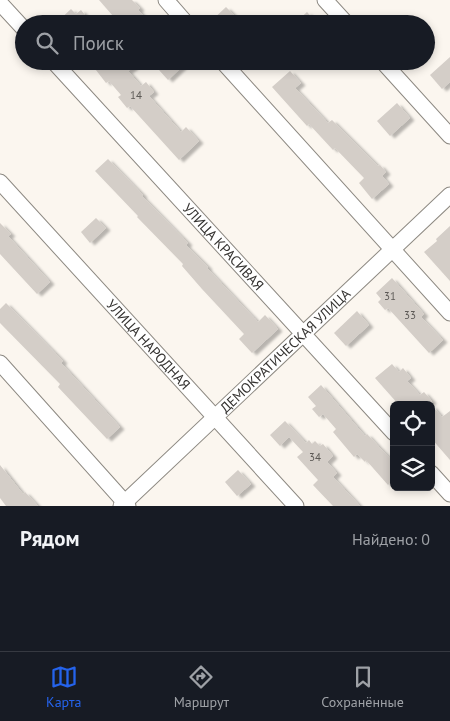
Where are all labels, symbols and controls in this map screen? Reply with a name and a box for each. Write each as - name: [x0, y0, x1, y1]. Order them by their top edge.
- search box: [15, 15, 435, 70]
- icon: search: [33, 29, 61, 57]
- text: Поиск: [73, 31, 124, 55]
- house number: 14: [130, 88, 142, 102]
- street label: УЛИЦА КРАСИВАЯ: [179, 199, 268, 294]
- street label: ДЕМОКРАТИЧЕСКАЯ УЛИЦА: [216, 284, 355, 417]
- house number: 31: [384, 289, 396, 303]
- street label: УЛИЦА НАРОДНАЯ: [103, 296, 194, 393]
- house number: 33: [404, 308, 416, 322]
- map controls: [390, 401, 435, 491]
- button: locate: [390, 401, 435, 446]
- button: layers: [390, 446, 435, 491]
- house number: 34: [309, 450, 321, 464]
- text: Рядом: [20, 525, 79, 552]
- text: Найдено: 0: [352, 529, 430, 549]
- tab: Карта: [46, 663, 81, 711]
- tab: Маршрут: [174, 663, 229, 711]
- tab: Сохранённые: [321, 663, 404, 711]

